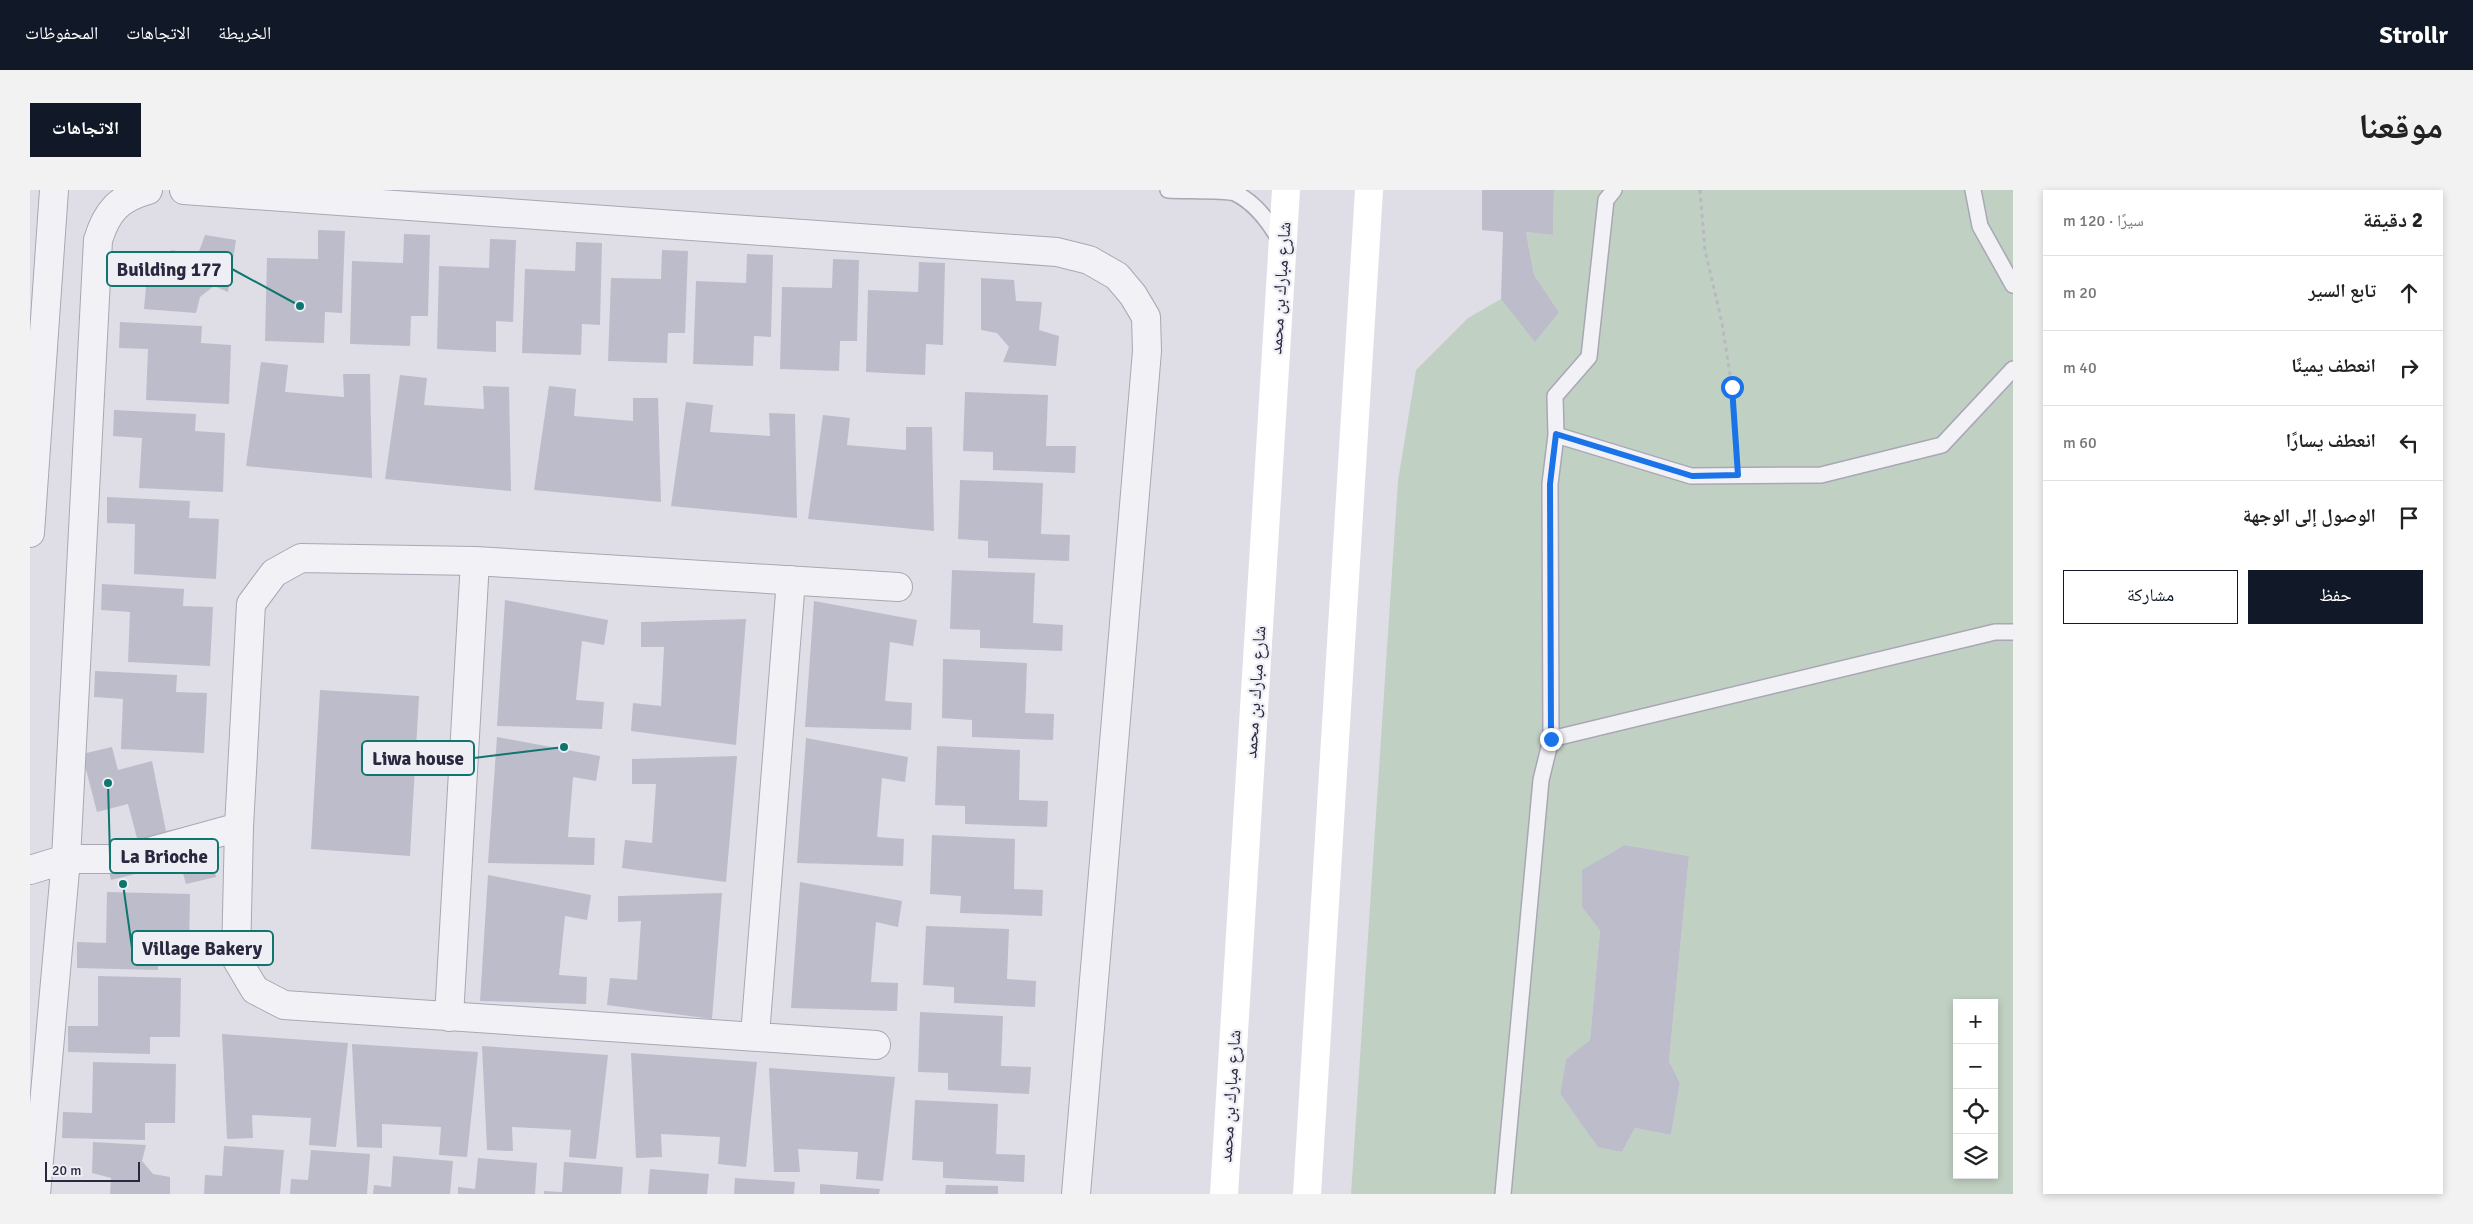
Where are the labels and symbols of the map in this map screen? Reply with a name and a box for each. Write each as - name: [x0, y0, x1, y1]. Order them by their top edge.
- street label: شارع مبارك بن محمد: [1264, 221, 1296, 355]
- callout: Building 177: [107, 252, 232, 286]
- text: Building 177: [116, 258, 222, 282]
- route start: [1721, 376, 1744, 399]
- street label: شارع مبارك بن محمد: [1239, 625, 1271, 759]
- route end: [1540, 728, 1563, 751]
- callout: Liwa house: [362, 741, 474, 775]
- text: Liwa house: [372, 747, 464, 771]
- callout: La Brioche: [110, 839, 218, 873]
- text: La Brioche: [120, 845, 208, 869]
- callout: Village Bakery: [132, 931, 273, 965]
- text: Village Bakery: [142, 937, 263, 961]
- street label: شارع مبارك بن محمد: [1214, 1029, 1246, 1163]
- scale bar: [45, 1159, 140, 1182]

